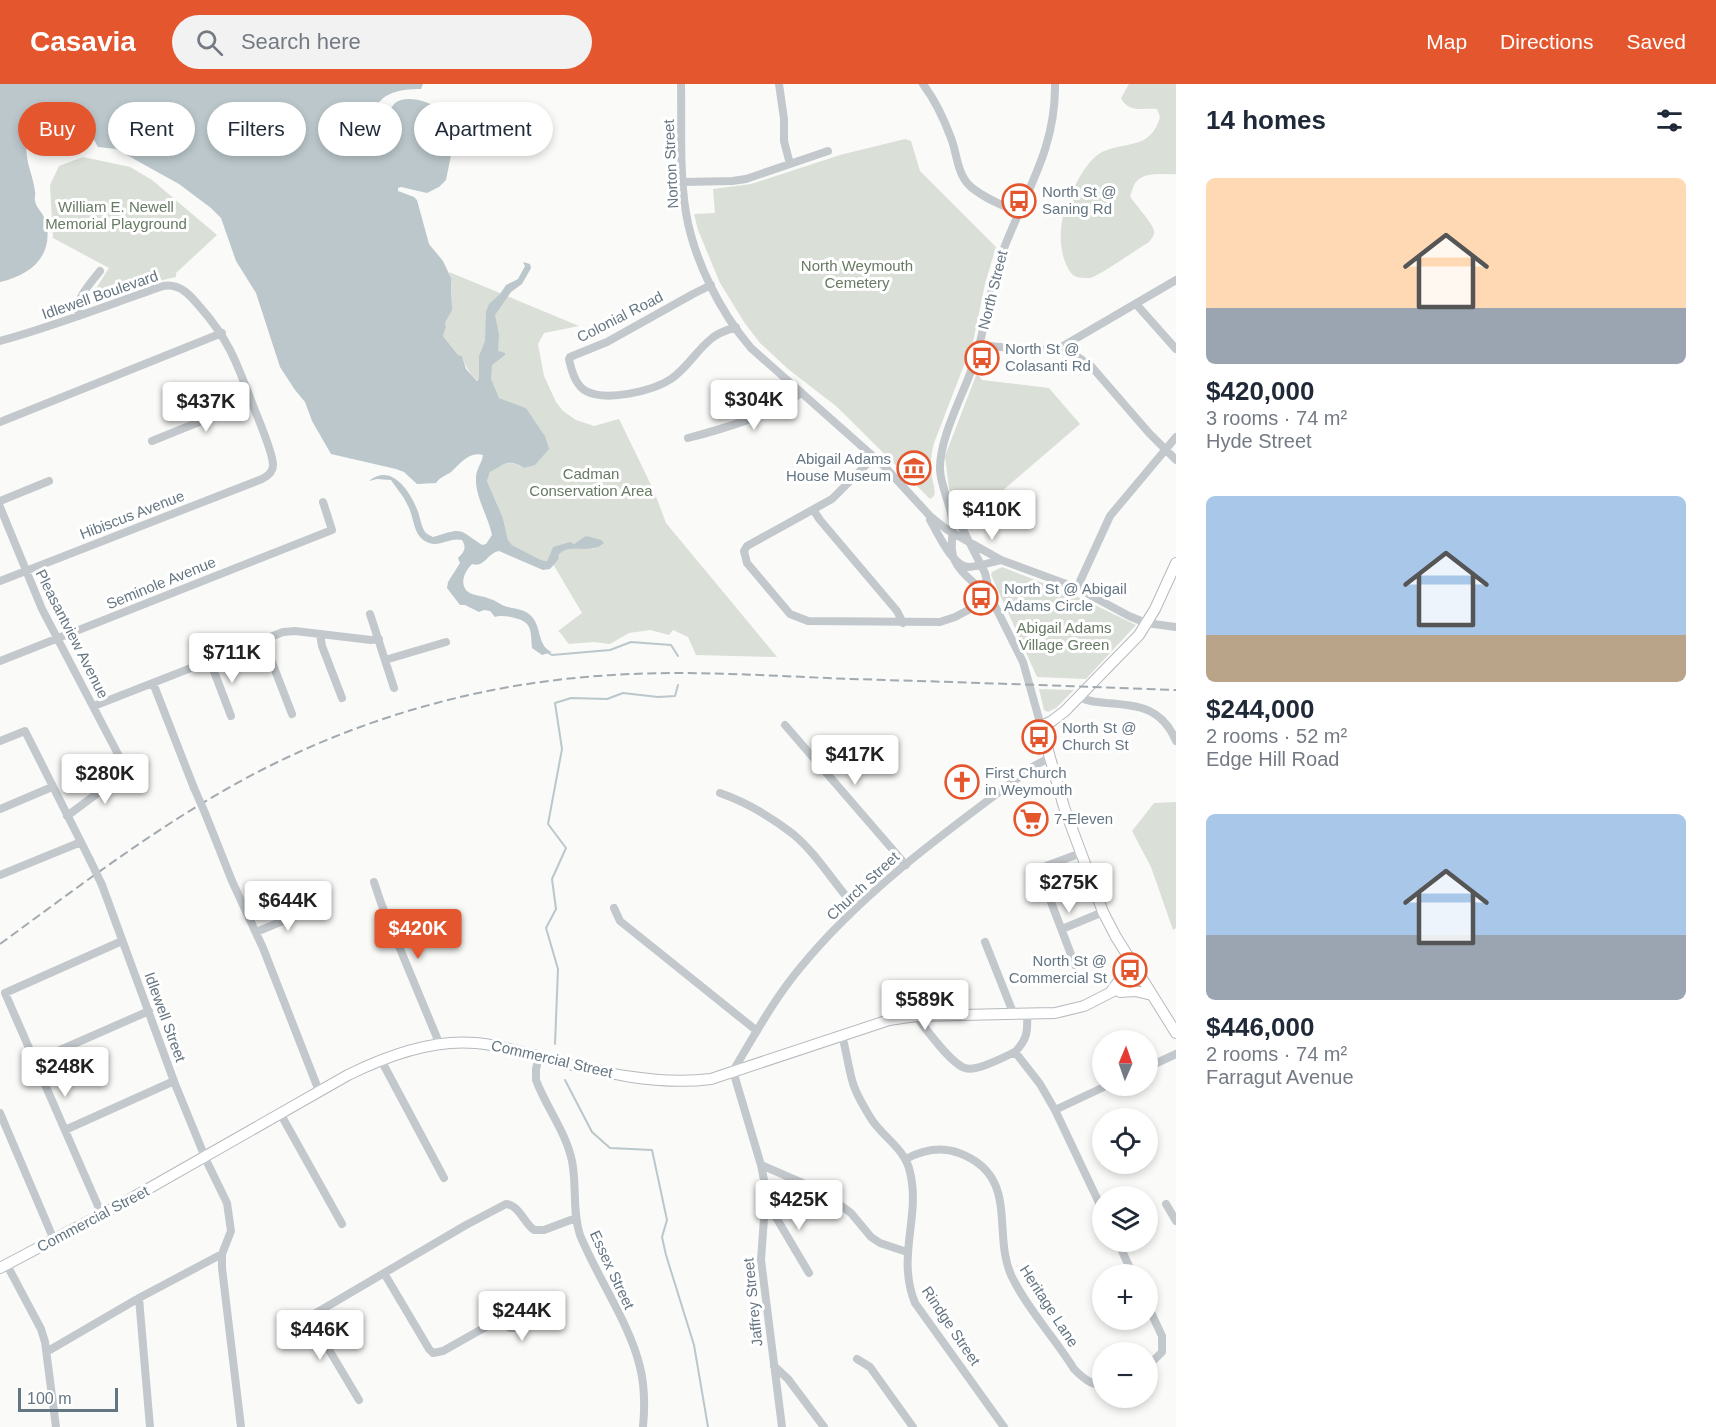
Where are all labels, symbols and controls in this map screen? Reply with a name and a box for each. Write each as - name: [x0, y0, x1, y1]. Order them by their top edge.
- search box: [172, 15, 592, 69]
- text: Casavia: [30, 26, 136, 57]
- icon: search: [193, 26, 226, 59]
- text: Search here: [241, 29, 361, 54]
- text: Map: [1426, 30, 1467, 53]
- text: Directions: [1500, 30, 1593, 53]
- text: Saved: [1626, 30, 1686, 53]
- chip: Buy: [18, 102, 96, 156]
- chip: Rent: [108, 102, 195, 156]
- chip: Filters: [207, 102, 306, 156]
- chip: New: [318, 102, 402, 156]
- chip: Apartment: [414, 102, 553, 156]
- icon: filters: [1653, 104, 1686, 137]
- text: 14 homes: [1206, 105, 1326, 135]
- street label: Norton Street: [660, 118, 681, 209]
- bus stop icon: North St @ Saning Rd: [1001, 183, 1037, 219]
- place label: North St @ Saning Rd: [1042, 183, 1116, 217]
- park label: William E. Newell Memorial Playground: [45, 198, 187, 232]
- icon: home: [1392, 217, 1500, 325]
- street label: North Street: [974, 248, 1011, 331]
- park label: North Weymouth Cemetery: [801, 257, 913, 291]
- street label: Idlewell Boulevard: [40, 267, 160, 322]
- street label: Colonial Road: [574, 288, 666, 346]
- bus stop icon: North St @ Colasanti Rd: [964, 340, 1000, 376]
- place label: North St @ Colasanti Rd: [1005, 340, 1091, 374]
- text: $420,000: [1206, 376, 1314, 406]
- pin: $304K: [712, 380, 796, 431]
- pin: $437K: [164, 382, 248, 433]
- text: $304K: [725, 388, 783, 410]
- text: $437K: [177, 390, 235, 412]
- text: 3 rooms · 74 m²: [1206, 407, 1347, 429]
- text: Hyde Street: [1206, 430, 1312, 452]
- place label: Abigail Adams House Museum: [786, 450, 891, 484]
- museum icon: Abigail Adams House Museum: [896, 450, 932, 486]
- park label: Cadman Conservation Area: [529, 465, 653, 499]
- street label: Hibiscus Avenue: [77, 487, 187, 542]
- pin: $410K: [950, 490, 1034, 541]
- text: $410K: [963, 498, 1021, 520]
- icon: home: [1392, 535, 1500, 643]
- street label: Seminole Avenue: [104, 553, 218, 612]
- street label: Pleasantview Avenue: [33, 567, 112, 701]
- bus stop icon: North St @ Abigail Adams Circle: [963, 580, 999, 616]
- place label: North St @ Abigail Adams Circle: [1004, 580, 1127, 614]
- park label: Abigail Adams Village Green: [1016, 619, 1112, 653]
- pin: $711K: [190, 633, 274, 684]
- text: $711K: [203, 641, 261, 663]
- text: $244,000: [1206, 694, 1314, 724]
- bus stop icon: North St @ Church St: [1021, 719, 1057, 755]
- place label: North St @ Church St: [1062, 719, 1136, 753]
- text: 2 rooms · 52 m²: [1206, 725, 1347, 747]
- pin: $417K: [813, 735, 897, 786]
- text: $417K: [826, 743, 884, 765]
- text: Edge Hill Road: [1206, 748, 1339, 770]
- pin: $280K: [63, 754, 147, 805]
- text: $280K: [76, 762, 134, 784]
- church icon: First Church in Weymouth: [944, 764, 980, 800]
- place label: First Church in Weymouth: [985, 764, 1072, 798]
- supermarket icon: 7-Eleven: [1013, 801, 1049, 837]
- place label: 7-Eleven: [1054, 810, 1113, 827]
- street label: Church Street: [823, 847, 903, 923]
- icon: home: [1392, 853, 1500, 961]
- pin: $275K: [1027, 863, 1111, 914]
- text: $275K: [1040, 871, 1098, 893]
- pin: $644K: [246, 881, 330, 932]
- text: $644K: [259, 889, 317, 911]
- pin: $420K: [376, 909, 460, 960]
- text: $420K: [389, 917, 447, 939]
- place label: North St @ Commercial St: [1009, 952, 1108, 986]
- bus stop icon: North St @ Commercial St: [1112, 952, 1148, 988]
- street label: Idlewell Street: [141, 970, 190, 1065]
- pin: $589K: [883, 980, 967, 1031]
- text: $589K: [896, 988, 954, 1010]
- text: $446,000: [1206, 1012, 1314, 1042]
- north arrow: [1092, 1030, 1158, 1096]
- map controls: [1092, 1030, 1158, 1408]
- street label: Commercial Street: [490, 1036, 615, 1081]
- text: 2 rooms · 74 m²: [1206, 1043, 1347, 1065]
- pin: $248K: [23, 1047, 107, 1098]
- text: $248K: [36, 1055, 94, 1077]
- text: Farragut Avenue: [1206, 1066, 1354, 1088]
- button: locate: [1092, 1108, 1158, 1174]
- pin: $425K: [757, 1180, 841, 1231]
- street label: Commercial Street: [34, 1182, 152, 1255]
- button: layers: [1092, 1186, 1158, 1252]
- text: $425K: [770, 1188, 828, 1210]
- street label: Essex Street: [587, 1228, 638, 1313]
- street label: Jaffrey Street: [739, 1256, 766, 1347]
- street label: Heritage Lane: [1017, 1262, 1082, 1350]
- button: +: [1092, 1264, 1158, 1330]
- street label: Rindge Street: [919, 1283, 985, 1369]
- pin: $244K: [480, 1291, 564, 1342]
- text: $244K: [493, 1299, 551, 1321]
- pin: $446K: [278, 1310, 362, 1361]
- text: $446K: [291, 1318, 349, 1340]
- button: −: [1092, 1342, 1158, 1408]
- scale bar: [18, 1385, 118, 1412]
- text: 100 m: [27, 1390, 71, 1407]

